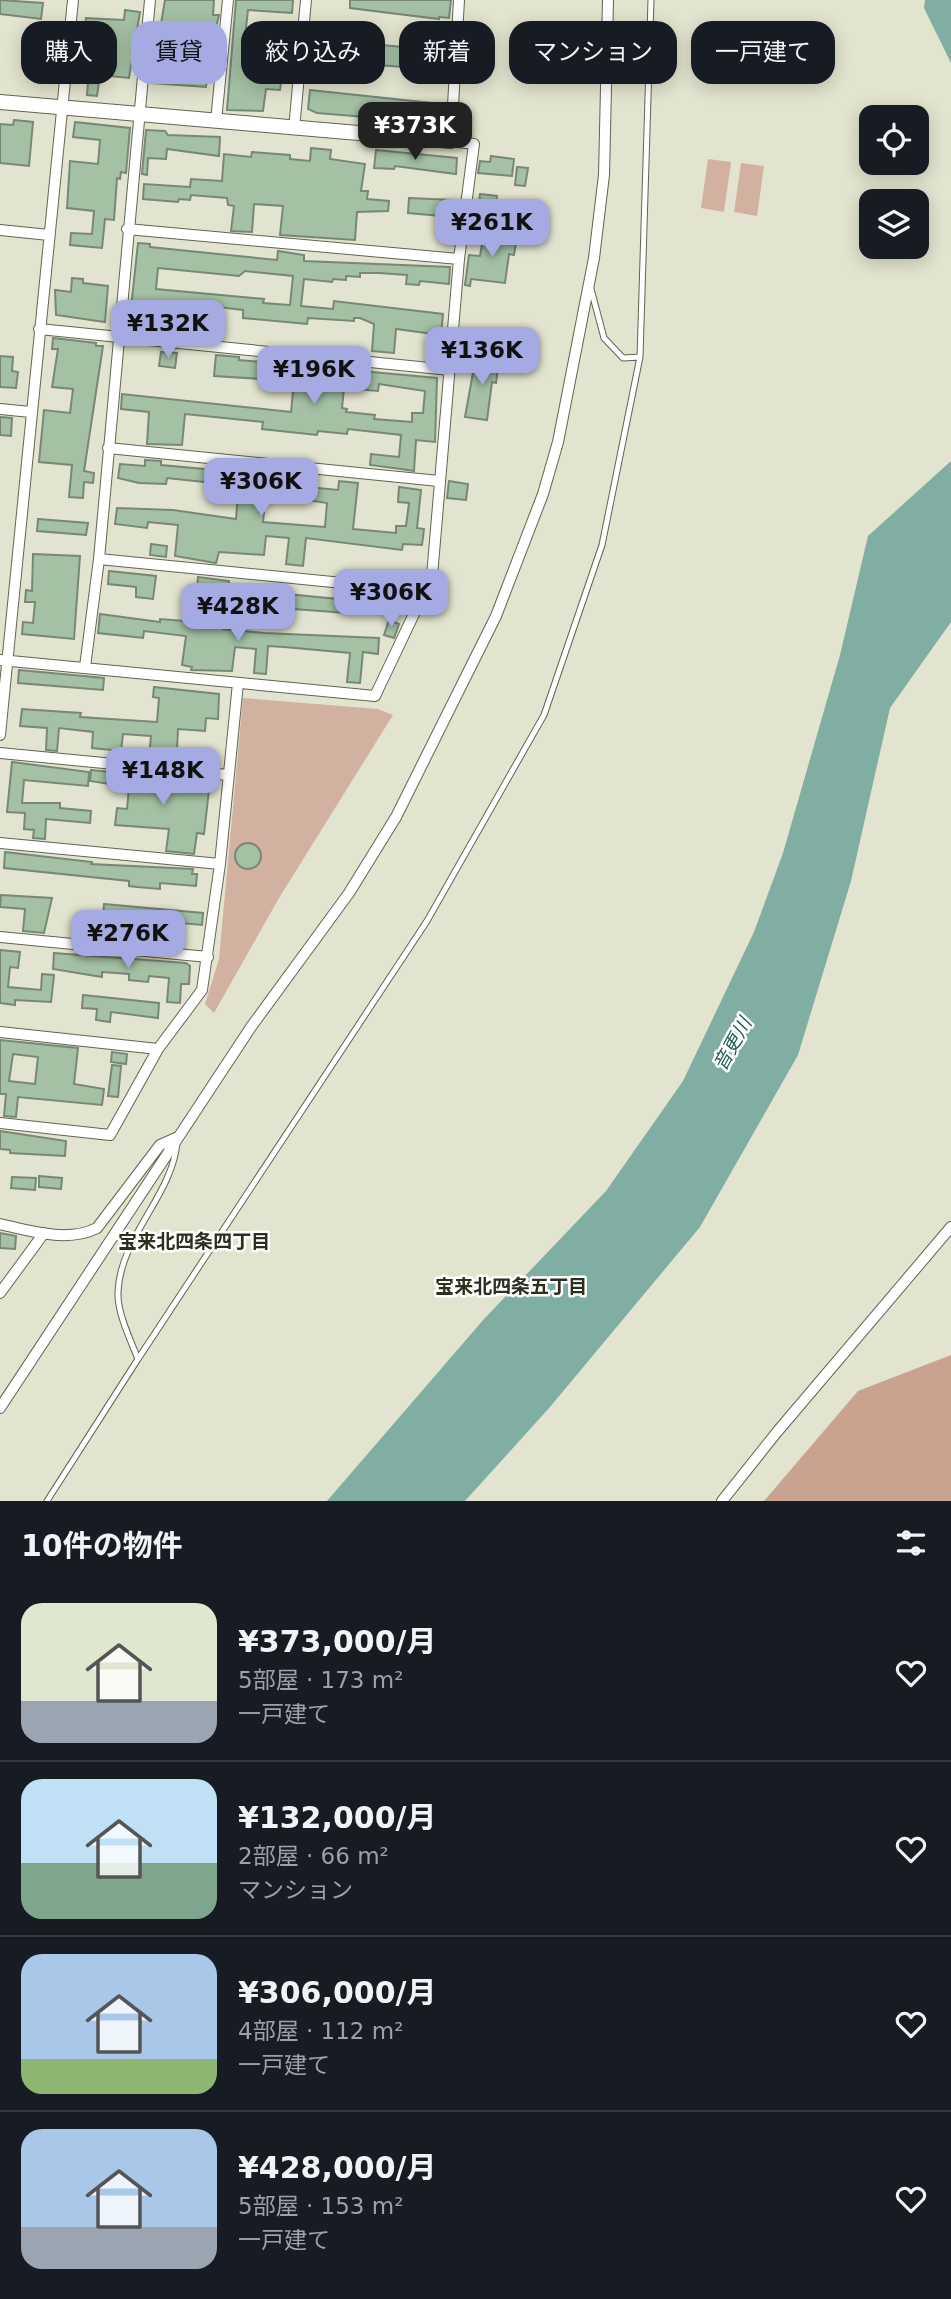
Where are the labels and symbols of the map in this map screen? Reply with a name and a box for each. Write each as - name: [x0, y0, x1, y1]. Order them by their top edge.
- pin: ¥373K: [366, 102, 464, 162]
- pin: ¥261K: [443, 200, 541, 259]
- pin: ¥132K: [119, 300, 217, 360]
- pin: ¥136K: [433, 328, 531, 387]
- pin: ¥196K: [265, 346, 363, 406]
- pin: ¥306K: [212, 458, 310, 518]
- pin: ¥306K: [342, 570, 440, 629]
- pin: ¥428K: [189, 584, 287, 643]
- pin: ¥148K: [114, 748, 212, 807]
- pin: ¥276K: [79, 911, 177, 970]
- water label: 音更川: [709, 1012, 756, 1074]
- district label: 宝来北四条四丁目: [118, 1230, 270, 1252]
- district label: 宝来北四条五丁目: [435, 1275, 587, 1297]

